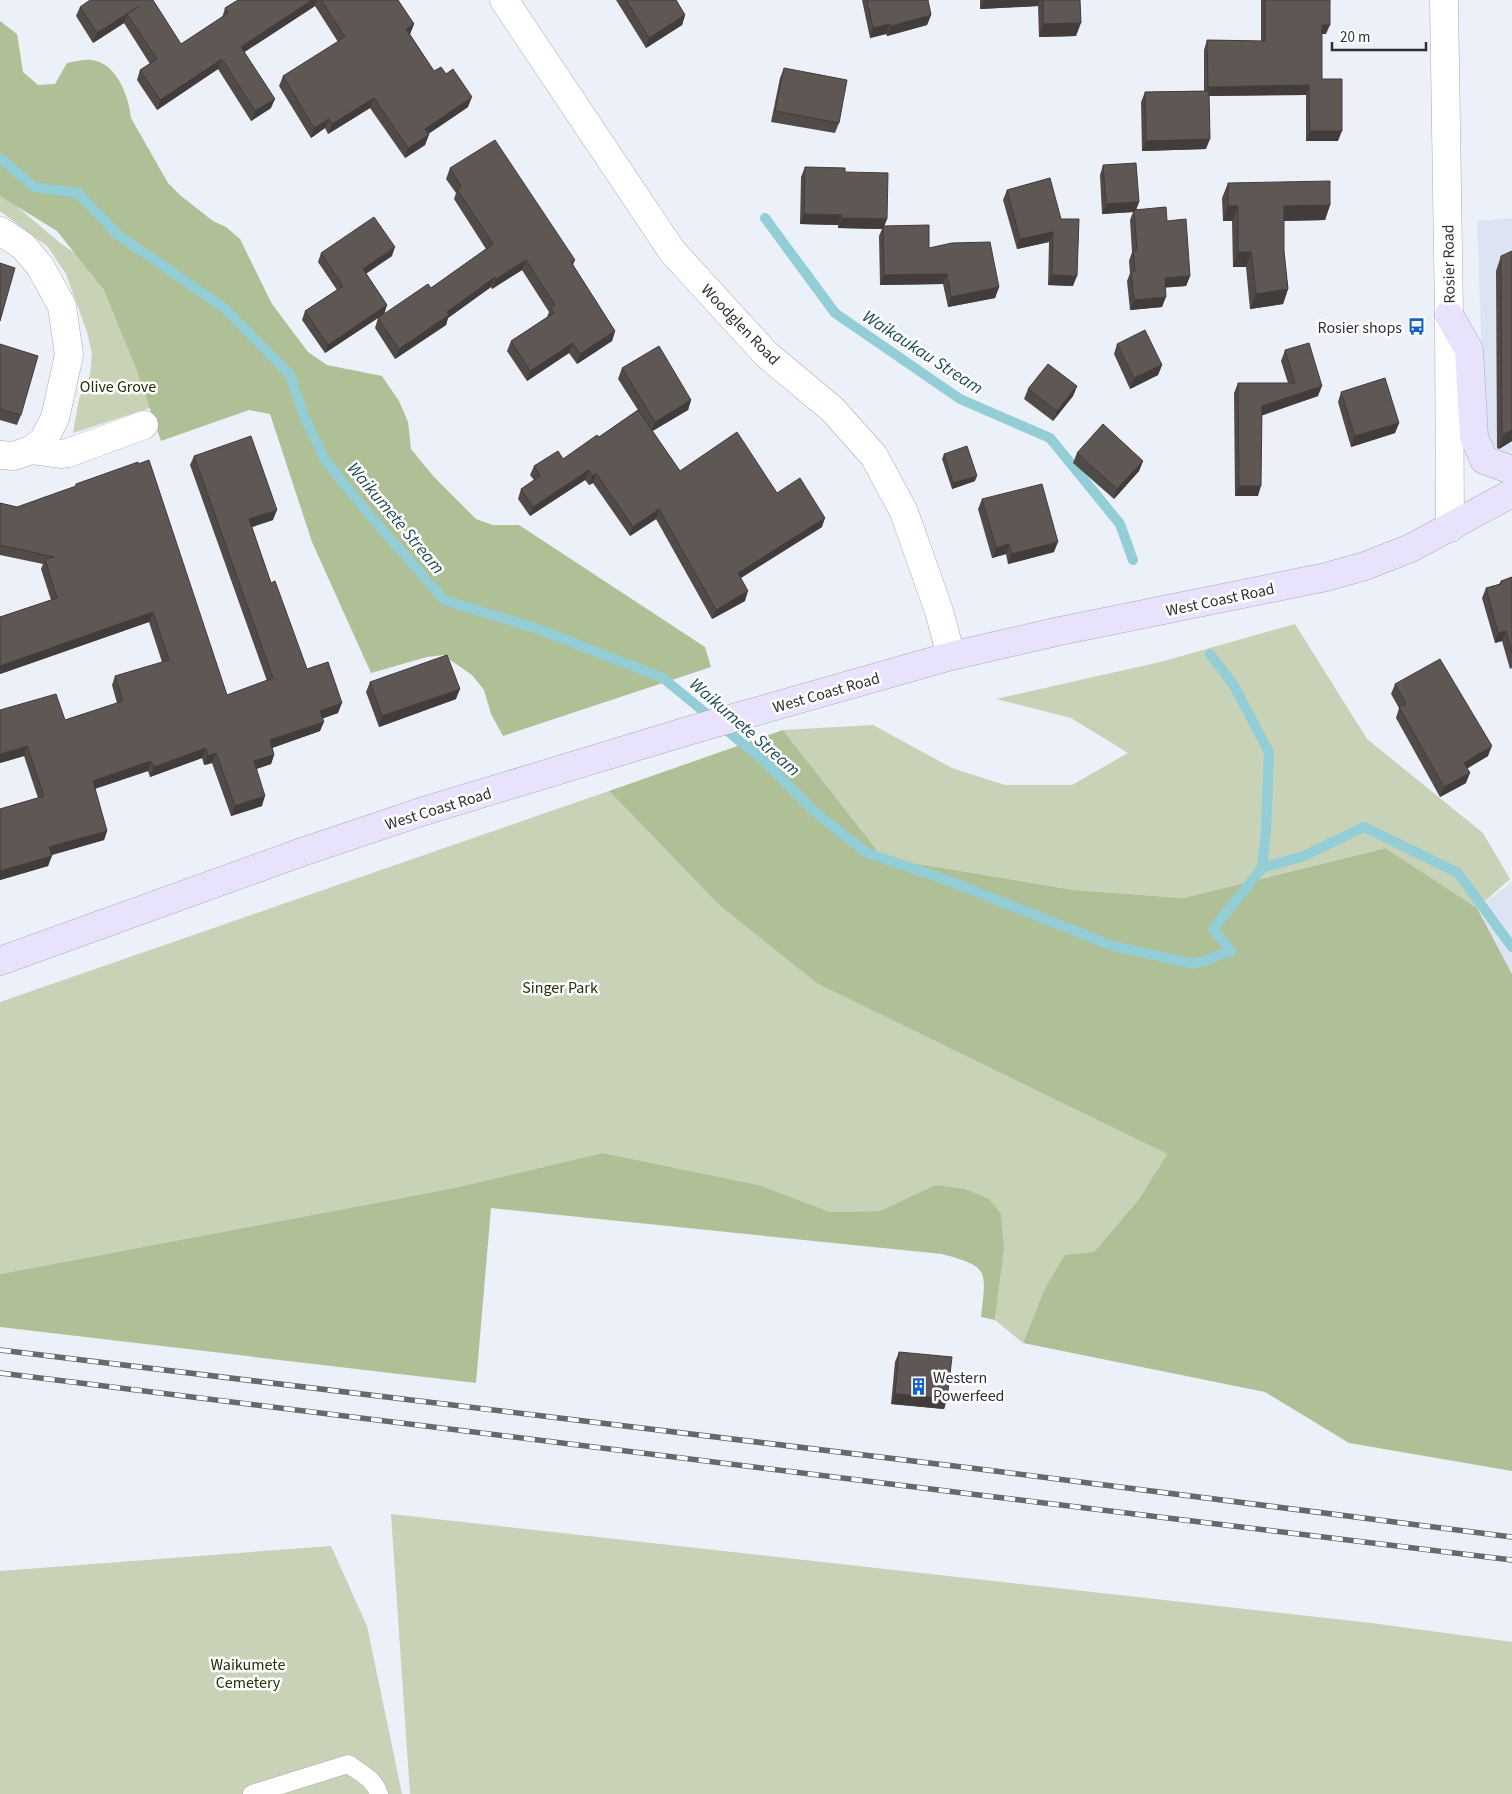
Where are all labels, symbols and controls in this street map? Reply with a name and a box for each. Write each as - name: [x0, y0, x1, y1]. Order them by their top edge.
- scale bar: [1332, 20, 1426, 52]
- text: 20 m: [1340, 27, 1370, 48]
- street label: Rosier Road: [1437, 224, 1461, 304]
- street label: Woodglen Road: [696, 279, 785, 370]
- water label: Waikaukau Stream: [858, 304, 988, 401]
- place label: Rosier shops: [1317, 317, 1402, 339]
- bus stop icon: Rosier shops: [1406, 317, 1426, 337]
- park label: Olive Grove: [80, 376, 156, 398]
- water label: Waikumete Stream: [341, 457, 450, 580]
- street label: West Coast Road: [1164, 578, 1277, 622]
- street label: West Coast Road: [770, 667, 882, 719]
- water label: Waikumete Stream: [684, 672, 805, 783]
- street label: West Coast Road: [382, 782, 494, 836]
- park label: Singer Park: [522, 977, 598, 999]
- place label: Western Powerfeed: [933, 1367, 1005, 1407]
- building icon: Western Powerfeed: [909, 1376, 929, 1396]
- park label: Waikumete Cemetery: [211, 1654, 286, 1694]

